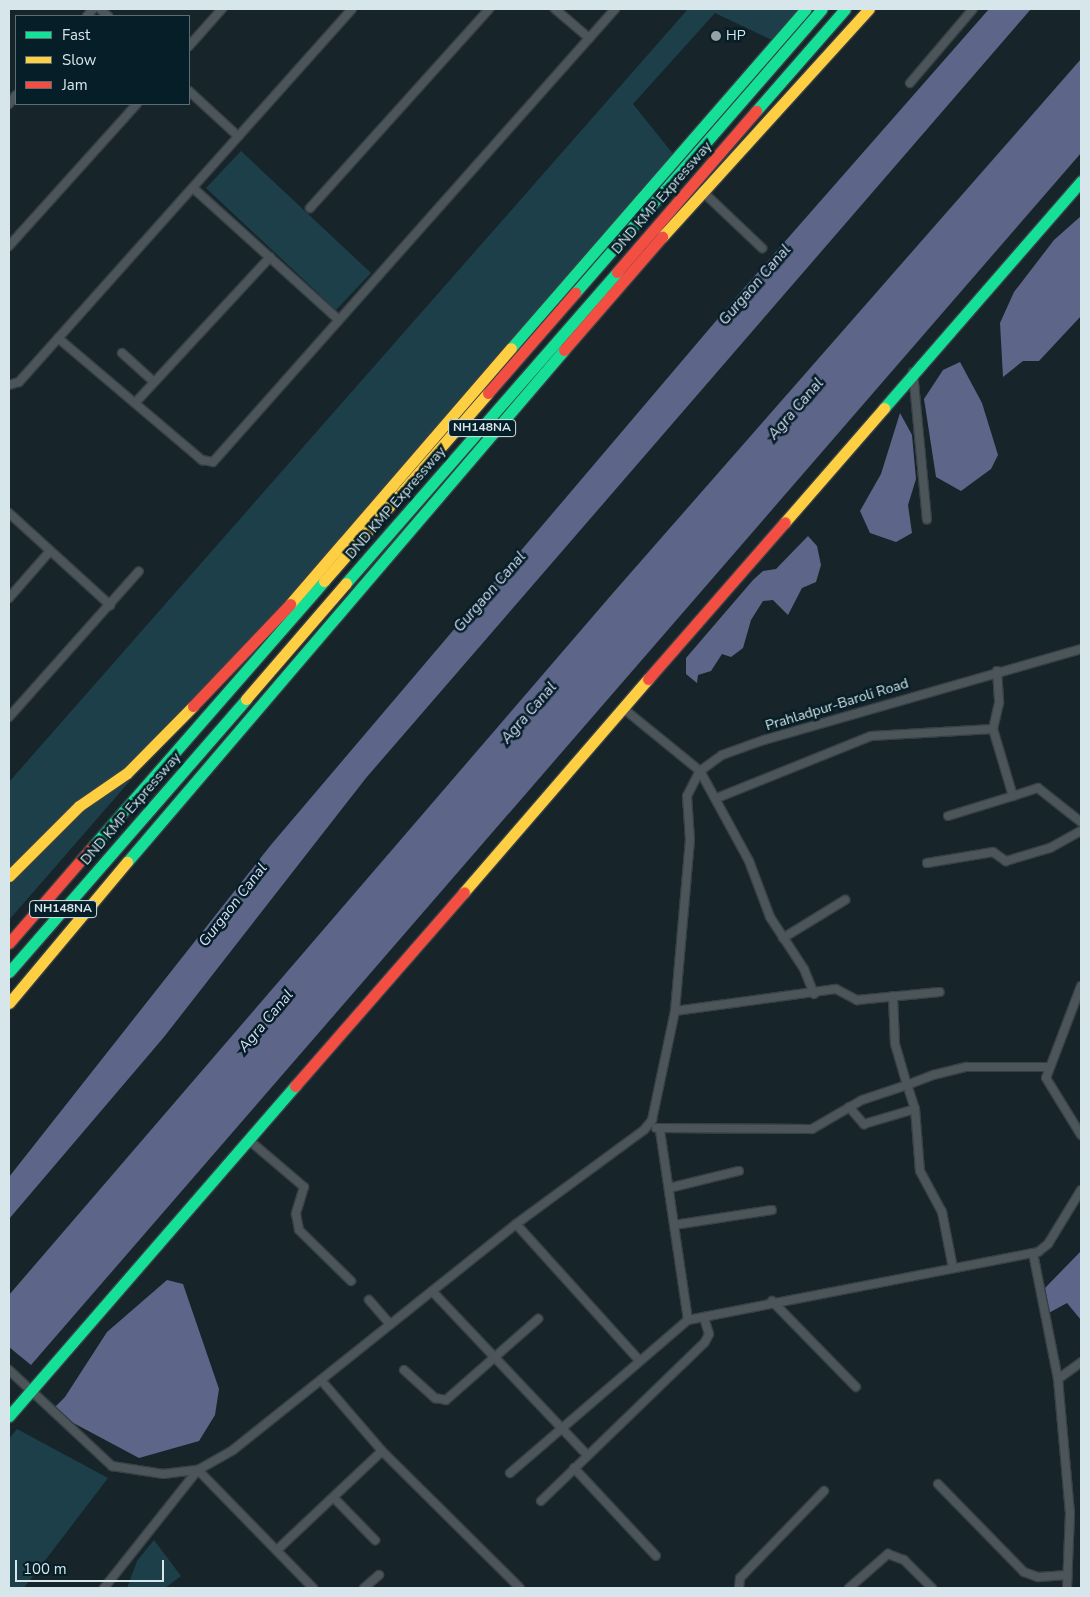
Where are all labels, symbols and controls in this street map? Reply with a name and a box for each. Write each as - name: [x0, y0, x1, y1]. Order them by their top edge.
- legend: [15, 15, 190, 105]
- text: Fast: [62, 25, 90, 45]
- place label: HP: [726, 28, 746, 44]
- marker: HP: [710, 30, 722, 42]
- text: Slow: [62, 50, 96, 70]
- text: Jam: [62, 75, 88, 95]
- street label: DND KMP Expressway: [609, 138, 715, 258]
- water label: Gurgaon Canal: [715, 241, 795, 329]
- water label: Agra Canal: [764, 375, 828, 443]
- road number: NH148NA: [447, 418, 517, 438]
- street label: DND KMP Expressway: [343, 443, 449, 563]
- water label: Gurgaon Canal: [450, 548, 530, 636]
- street label: Prahladpur-Baroli Road: [764, 675, 910, 735]
- water label: Agra Canal: [497, 679, 561, 747]
- street label: DND KMP Expressway: [78, 749, 184, 869]
- water label: Gurgaon Canal: [195, 860, 271, 950]
- road number: NH148NA: [28, 900, 98, 919]
- water label: Agra Canal: [235, 986, 297, 1056]
- scale bar: [18, 1550, 166, 1582]
- text: 100 m: [23, 1559, 67, 1579]

